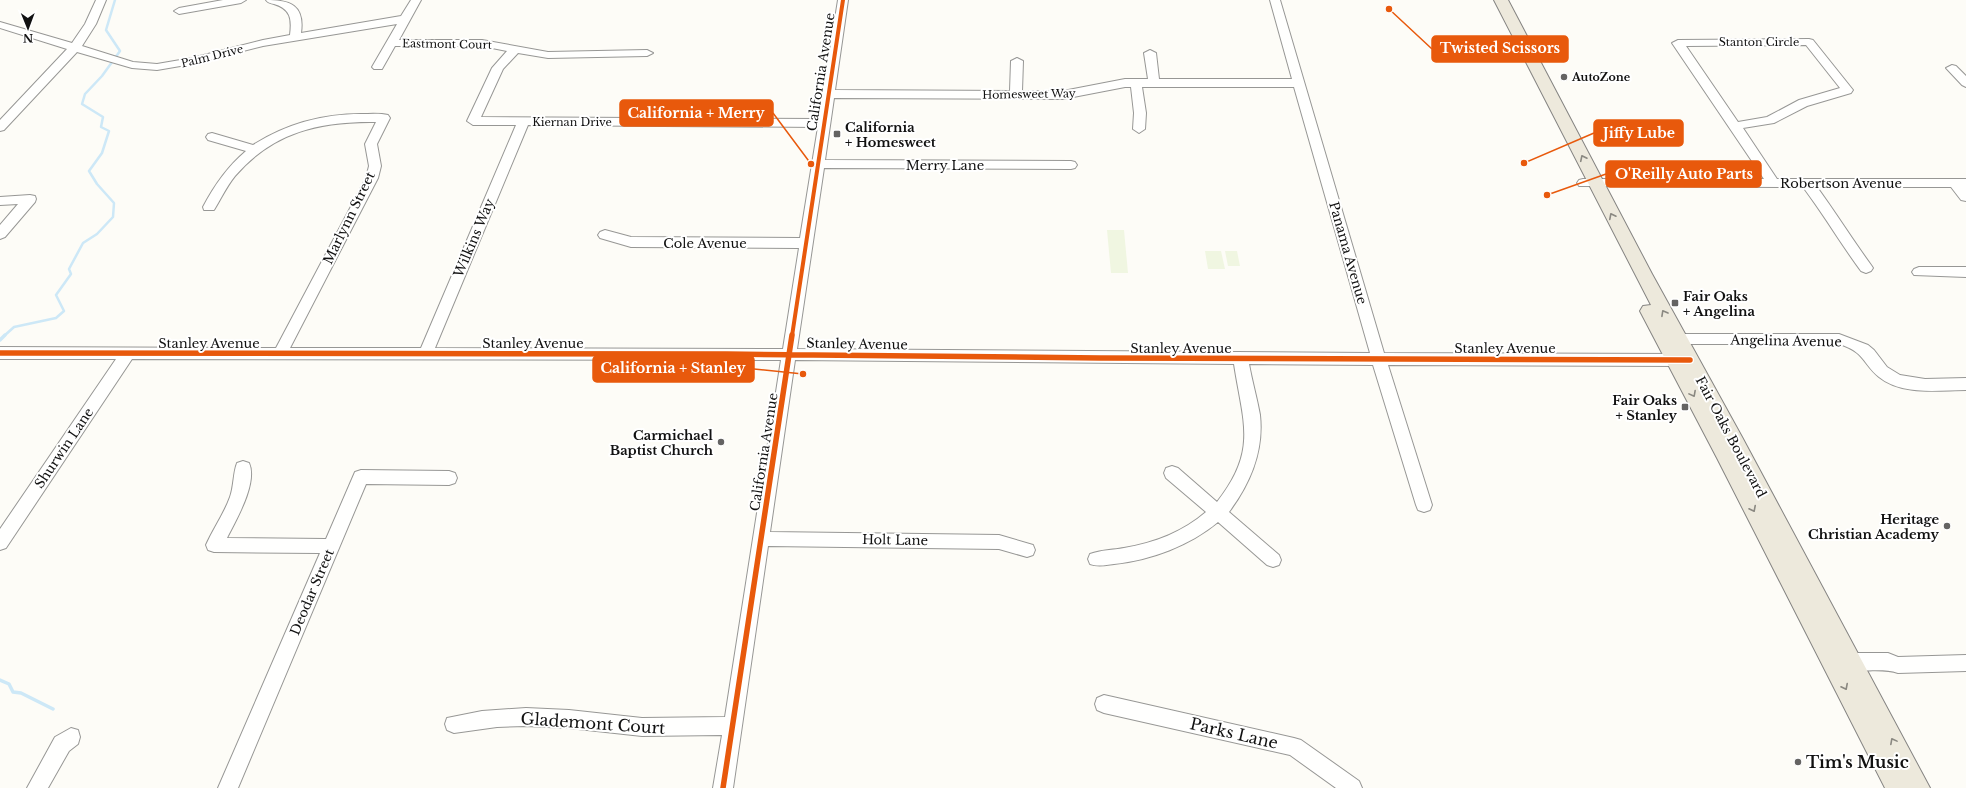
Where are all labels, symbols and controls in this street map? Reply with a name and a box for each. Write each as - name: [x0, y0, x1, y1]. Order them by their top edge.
- north arrow: [8, 8, 48, 48]
- street label: California Avenue: [803, 12, 839, 132]
- text: N: [22, 31, 33, 45]
- street label: Stanton Circle: [1719, 35, 1799, 49]
- street label: Eastmont Court: [402, 36, 493, 52]
- callout: Twisted Scissors: [1432, 36, 1568, 62]
- text: Twisted Scissors: [1440, 39, 1561, 57]
- street label: Palm Drive: [179, 42, 245, 70]
- place label: AutoZone: [1571, 70, 1631, 84]
- marker: AutoZone: [1559, 72, 1569, 82]
- street label: Homesweet Way: [982, 86, 1076, 102]
- callout: California + Merry: [620, 100, 773, 126]
- text: California + Merry: [627, 104, 766, 122]
- street label: Kiernan Drive: [532, 115, 612, 129]
- place label: California + Homesweet: [845, 119, 936, 151]
- callout: Jiffy Lube: [1594, 120, 1683, 146]
- text: Jiffy Lube: [1600, 124, 1675, 142]
- marker: California + Homesweet: [832, 129, 842, 139]
- one-way arrow: [1580, 154, 1587, 162]
- street label: Merry Lane: [906, 157, 984, 174]
- callout: O'Reilly Auto Parts: [1606, 161, 1761, 187]
- text: O'Reilly Auto Parts: [1615, 165, 1754, 183]
- street label: Marlynn Street: [319, 169, 379, 267]
- street label: Robertson Avenue: [1780, 175, 1902, 192]
- street label: Wilkins Way: [449, 196, 498, 281]
- street label: Panama Avenue: [1325, 200, 1371, 306]
- one-way arrow: [1609, 213, 1617, 221]
- street label: Cole Avenue: [663, 235, 747, 252]
- place label: Fair Oaks + Angelina: [1683, 288, 1755, 320]
- marker: Fair Oaks + Angelina: [1670, 298, 1680, 308]
- one-way arrow: [1661, 310, 1669, 318]
- street label: Angelina Avenue: [1729, 332, 1842, 350]
- street label: Stanley Avenue: [158, 335, 260, 352]
- street label: Stanley Avenue: [482, 335, 584, 352]
- street label: Stanley Avenue: [806, 335, 908, 353]
- street label: Stanley Avenue: [1130, 340, 1232, 357]
- street label: Stanley Avenue: [1454, 340, 1556, 357]
- callout: California + Stanley: [593, 356, 754, 382]
- text: California + Stanley: [600, 359, 747, 377]
- street label: Fair Oaks Boulevard: [1692, 373, 1770, 501]
- one-way arrow: [1688, 390, 1695, 397]
- street label: California Avenue: [746, 392, 782, 512]
- place label: Fair Oaks + Stanley: [1612, 392, 1678, 424]
- marker: Fair Oaks + Stanley: [1680, 402, 1690, 412]
- street label: Shurwin Lane: [31, 404, 97, 492]
- place label: Carmichael Baptist Church: [610, 427, 714, 459]
- marker: Carmichael Baptist Church: [716, 437, 726, 447]
- one-way arrow: [1749, 505, 1756, 512]
- place label: Heritage Christian Academy: [1808, 511, 1940, 543]
- marker: Heritage Christian Academy: [1942, 521, 1952, 531]
- street label: Holt Lane: [862, 531, 928, 549]
- street label: Deodar Street: [286, 546, 338, 638]
- one-way arrow: [1840, 683, 1848, 690]
- street label: Glademont Court: [520, 708, 666, 738]
- street label: Parks Lane: [1188, 713, 1280, 753]
- one-way arrow: [1890, 738, 1898, 745]
- place label: Tim's Music: [1806, 752, 1909, 772]
- marker: Tim's Music: [1793, 757, 1803, 767]

